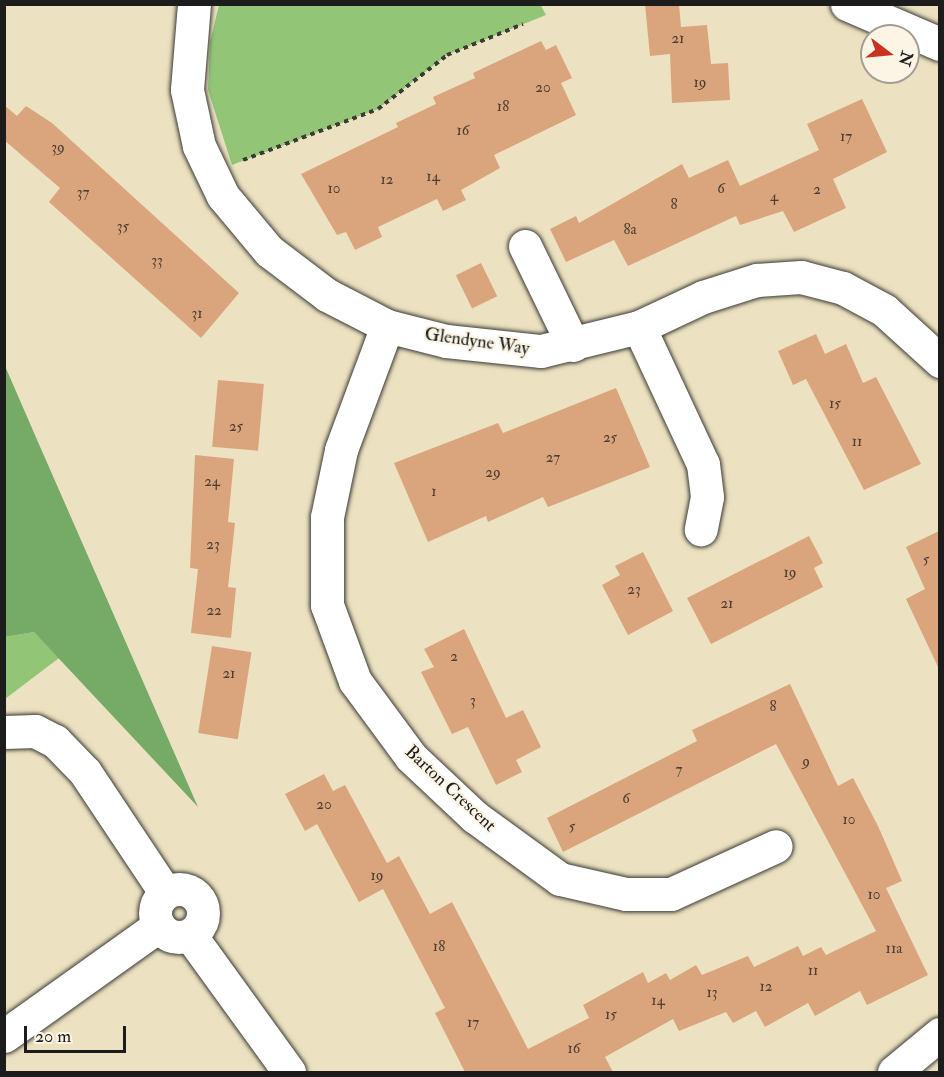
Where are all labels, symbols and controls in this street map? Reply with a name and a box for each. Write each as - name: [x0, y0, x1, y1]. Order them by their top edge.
- north arrow: [860, 24, 920, 84]
- house number: 21: [672, 30, 684, 48]
- text: N: [894, 49, 917, 68]
- house number: 19: [694, 74, 706, 92]
- house number: 20: [535, 79, 551, 97]
- house number: 18: [497, 98, 509, 116]
- house number: 16: [457, 122, 469, 140]
- house number: 17: [840, 128, 852, 146]
- house number: 39: [51, 139, 65, 157]
- house number: 14: [426, 168, 440, 186]
- house number: 12: [381, 171, 393, 189]
- house number: 10: [328, 180, 340, 198]
- house number: 6: [717, 180, 725, 198]
- house number: 2: [813, 181, 821, 199]
- house number: 37: [77, 184, 89, 202]
- house number: 4: [770, 188, 778, 206]
- house number: 8: [670, 196, 678, 214]
- house number: 35: [117, 218, 129, 236]
- house number: 8a: [623, 221, 637, 239]
- house number: 33: [151, 252, 163, 270]
- house number: 31: [191, 305, 203, 323]
- street label: Glendyne Way: [423, 324, 531, 360]
- house number: 15: [829, 395, 841, 413]
- house number: 25: [229, 418, 243, 436]
- house number: 25: [603, 429, 617, 447]
- house number: 11: [852, 433, 862, 451]
- house number: 27: [546, 449, 560, 467]
- house number: 29: [485, 464, 501, 482]
- house number: 24: [204, 473, 220, 491]
- house number: 1: [431, 483, 437, 501]
- house number: 23: [206, 536, 220, 554]
- house number: 5: [923, 551, 929, 569]
- house number: 19: [784, 564, 796, 582]
- house number: 23: [627, 581, 641, 599]
- house number: 21: [721, 595, 733, 613]
- house number: 22: [206, 602, 222, 620]
- house number: 2: [450, 648, 458, 666]
- house number: 21: [223, 665, 235, 683]
- house number: 3: [470, 692, 476, 710]
- house number: 8: [769, 698, 777, 716]
- street label: Barton Crescent: [400, 741, 500, 837]
- house number: 9: [802, 753, 810, 771]
- house number: 7: [676, 761, 682, 779]
- house number: 6: [622, 790, 630, 808]
- house number: 20: [316, 796, 332, 814]
- house number: 10: [843, 811, 855, 829]
- house number: 5: [569, 818, 575, 836]
- house number: 19: [371, 867, 383, 885]
- house number: 10: [868, 886, 880, 904]
- house number: 18: [433, 938, 445, 956]
- house number: 11a: [886, 940, 902, 958]
- house number: 11: [808, 962, 818, 980]
- house number: 12: [760, 978, 772, 996]
- house number: 13: [706, 984, 718, 1002]
- house number: 14: [651, 992, 665, 1010]
- house number: 15: [605, 1006, 617, 1024]
- scale bar: [27, 1014, 129, 1052]
- house number: 17: [467, 1014, 479, 1032]
- text: 20 m: [35, 1025, 71, 1048]
- house number: 16: [568, 1040, 580, 1058]

